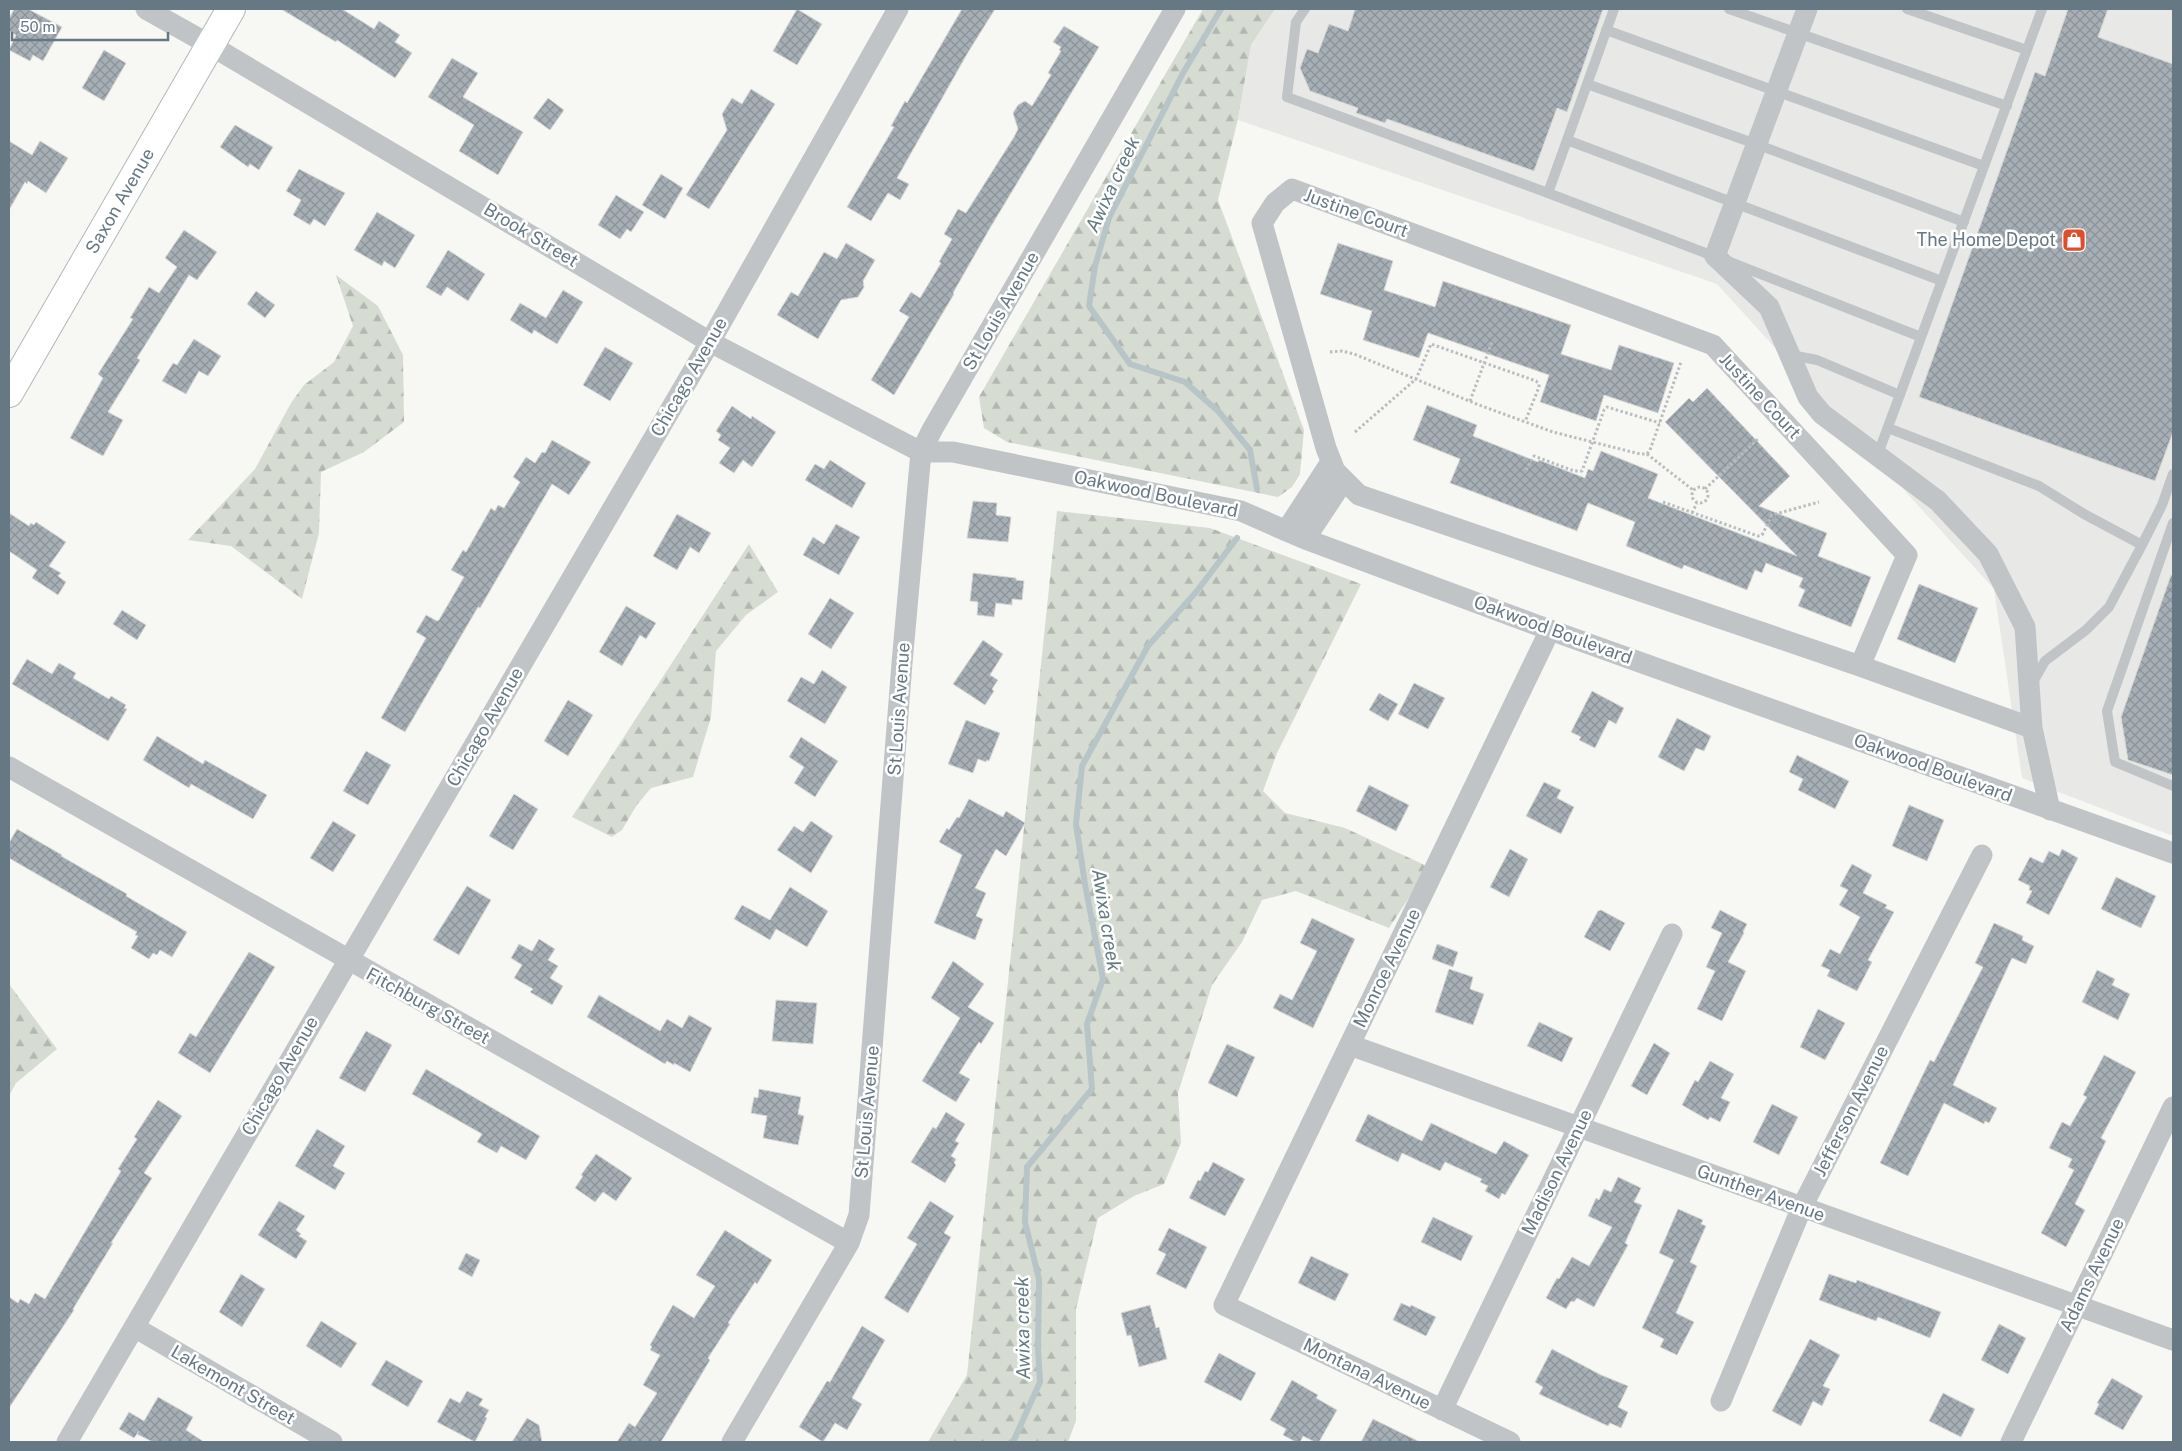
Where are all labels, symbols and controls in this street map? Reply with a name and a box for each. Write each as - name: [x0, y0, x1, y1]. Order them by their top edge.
- scale bar: [12, 10, 169, 42]
- text: 50 m: [20, 18, 55, 35]
- water label: Awixa creek: [1080, 132, 1144, 235]
- street label: Saxon Avenue: [81, 144, 158, 257]
- street label: Justine Court: [1301, 184, 1411, 241]
- street label: Brook Street: [480, 198, 582, 271]
- shop icon: The Home Depot: [2061, 227, 2087, 253]
- place label: The Home Depot: [1916, 229, 2056, 250]
- street label: St Louis Avenue: [958, 248, 1043, 374]
- street label: Chicago Avenue: [646, 313, 731, 440]
- street label: Justine Court: [1715, 348, 1805, 443]
- street label: Oakwood Boulevard: [1072, 466, 1240, 521]
- street label: Oakwood Boulevard: [1471, 591, 1635, 668]
- street label: St Louis Avenue: [883, 642, 914, 776]
- street label: Chicago Avenue: [442, 663, 527, 790]
- street label: Oakwood Boulevard: [1851, 729, 2015, 806]
- water label: Awixa creek: [1088, 868, 1126, 973]
- street label: Monroe Avenue: [1349, 905, 1424, 1031]
- street label: Fitchburg Street: [363, 963, 494, 1048]
- street label: Chicago Avenue: [237, 1012, 322, 1139]
- street label: Jefferson Avenue: [1809, 1042, 1893, 1180]
- street label: St Louis Avenue: [850, 1045, 883, 1179]
- street label: Madison Avenue: [1517, 1106, 1596, 1238]
- street label: Gunther Avenue: [1694, 1160, 1828, 1225]
- street label: Adams Avenue: [2055, 1214, 2128, 1335]
- water label: Awixa creek: [1010, 1276, 1034, 1380]
- street label: Montana Avenue: [1300, 1334, 1434, 1414]
- street label: Lakemont Street: [168, 1341, 299, 1429]

